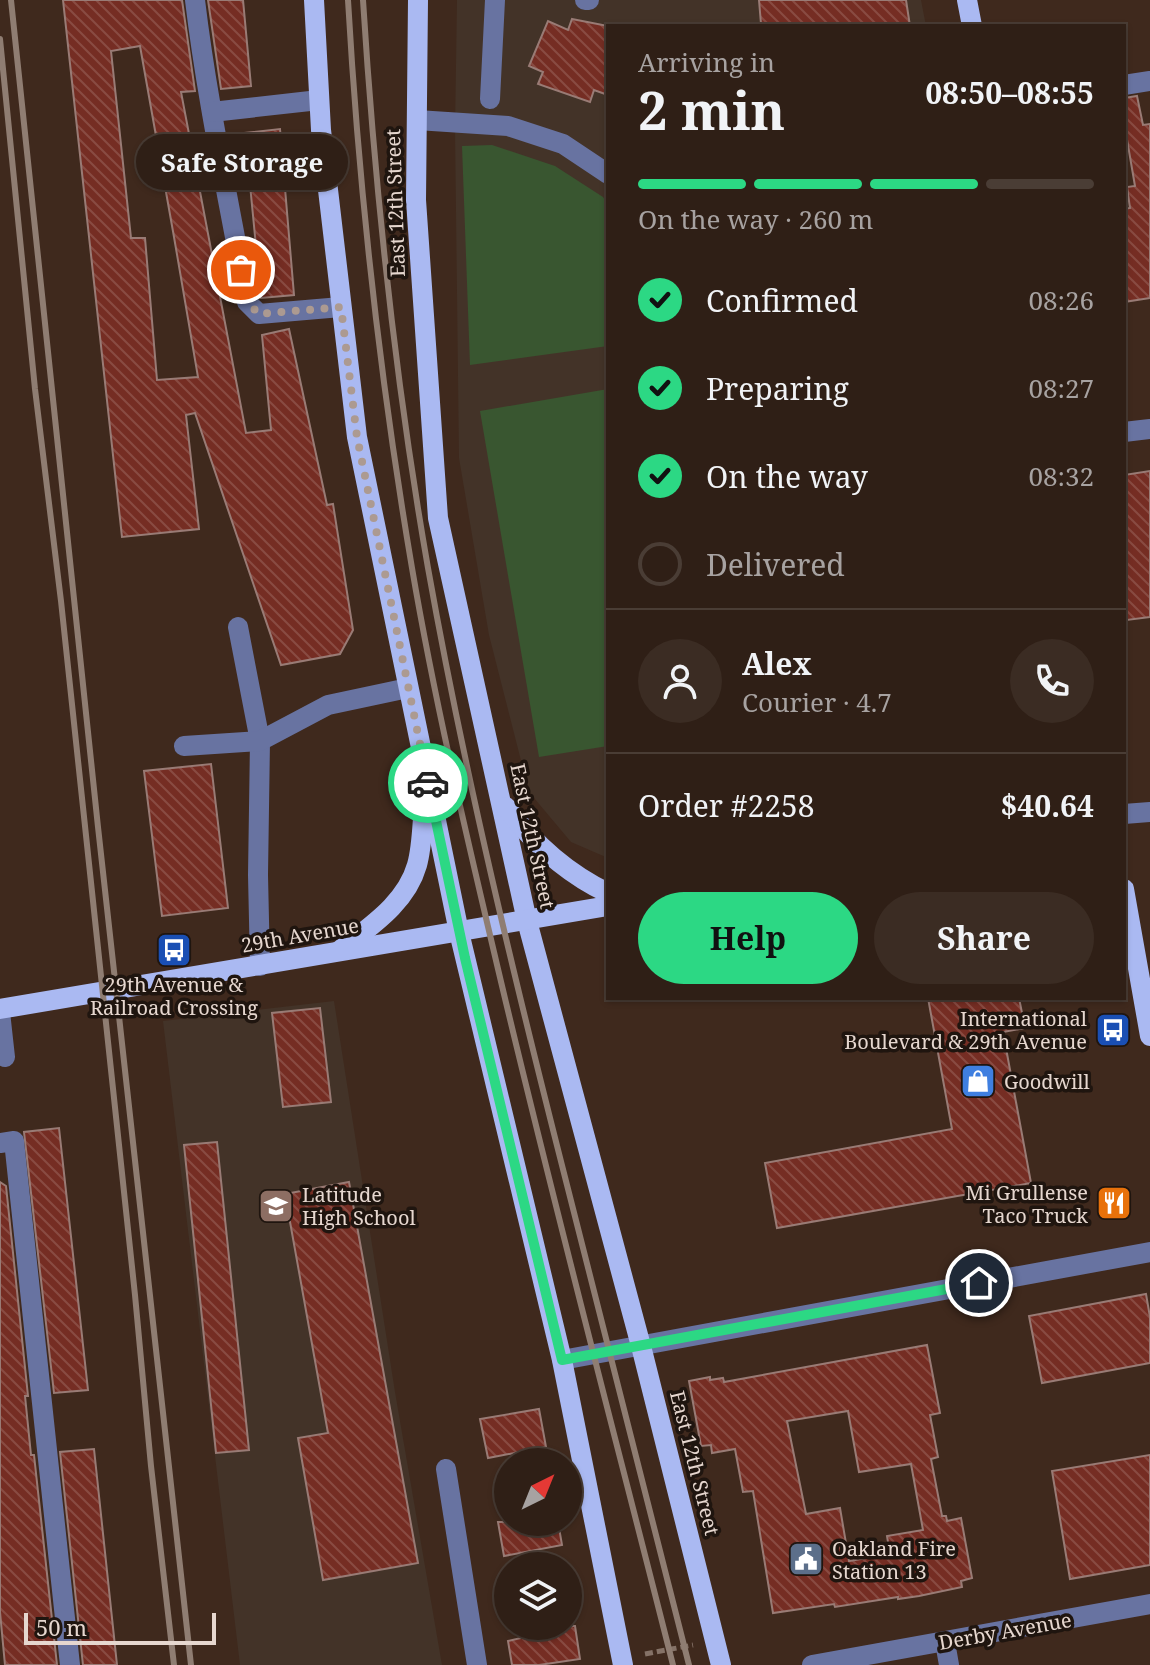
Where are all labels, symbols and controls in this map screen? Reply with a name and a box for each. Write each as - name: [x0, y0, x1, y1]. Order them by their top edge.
- text: Arriving in: [638, 44, 775, 80]
- text: 08:50–08:55: [925, 72, 1094, 113]
- text: 2 min: [638, 74, 785, 145]
- street label: East 12th Street: [379, 129, 411, 277]
- callout: Safe Storage: [135, 134, 347, 190]
- text: Safe Storage: [161, 144, 323, 180]
- text: On the way · 260 m: [638, 201, 873, 237]
- pin: [207, 236, 275, 304]
- icon: bag: [219, 248, 263, 292]
- icon: check: [638, 278, 682, 322]
- text: Confirmed: [706, 280, 858, 321]
- text: 08:26: [1028, 282, 1094, 318]
- icon: check: [638, 366, 682, 410]
- text: Preparing: [706, 368, 849, 409]
- text: 08:27: [1028, 370, 1094, 406]
- icon: check: [638, 454, 682, 498]
- text: On the way: [706, 456, 868, 497]
- text: 08:32: [1028, 458, 1094, 494]
- text: Delivered: [706, 544, 845, 585]
- button: person: [638, 639, 722, 723]
- button: phone: [1010, 639, 1094, 723]
- text: Alex: [742, 643, 812, 684]
- text: Courier · 4.7: [742, 684, 892, 720]
- courier: [388, 743, 468, 823]
- icon: car: [406, 761, 450, 805]
- street label: East 12th Street: [504, 761, 562, 911]
- text: Order #2258: [638, 785, 815, 826]
- text: $40.64: [1000, 785, 1094, 826]
- button: Help: [638, 892, 858, 984]
- button: Share: [874, 892, 1094, 984]
- street label: 29th Avenue: [239, 911, 361, 959]
- bus stop icon: 29th Avenue & Railroad Crossing: [155, 931, 193, 969]
- place label: 29th Avenue & Railroad Crossing: [90, 971, 258, 1021]
- place label: International Boulevard & 29th Avenue: [844, 1005, 1087, 1055]
- bus stop icon: International Boulevard & 29th Avenue: [1094, 1011, 1132, 1049]
- shop icon: Goodwill: [959, 1062, 997, 1100]
- place label: Goodwill: [1004, 1068, 1090, 1095]
- place label: Mi Grullense Taco Truck: [966, 1179, 1088, 1229]
- place label: Latitude High School: [302, 1181, 416, 1231]
- restaurant icon: Mi Grullense Taco Truck: [1095, 1184, 1133, 1222]
- school or university icon: Latitude High School: [257, 1187, 295, 1225]
- pin: [945, 1249, 1013, 1317]
- icon: home: [957, 1261, 1001, 1305]
- street label: East 12th Street: [664, 1388, 726, 1538]
- north arrow: [494, 1448, 582, 1536]
- map controls: [494, 1448, 582, 1640]
- place label: Oakland Fire Station 13: [832, 1535, 956, 1585]
- public building icon: Oakland Fire Station 13: [787, 1540, 825, 1578]
- button: layers: [494, 1552, 582, 1640]
- street label: Derby Avenue: [936, 1606, 1074, 1656]
- scale bar: [24, 1609, 216, 1645]
- text: 50 m: [36, 1612, 87, 1642]

